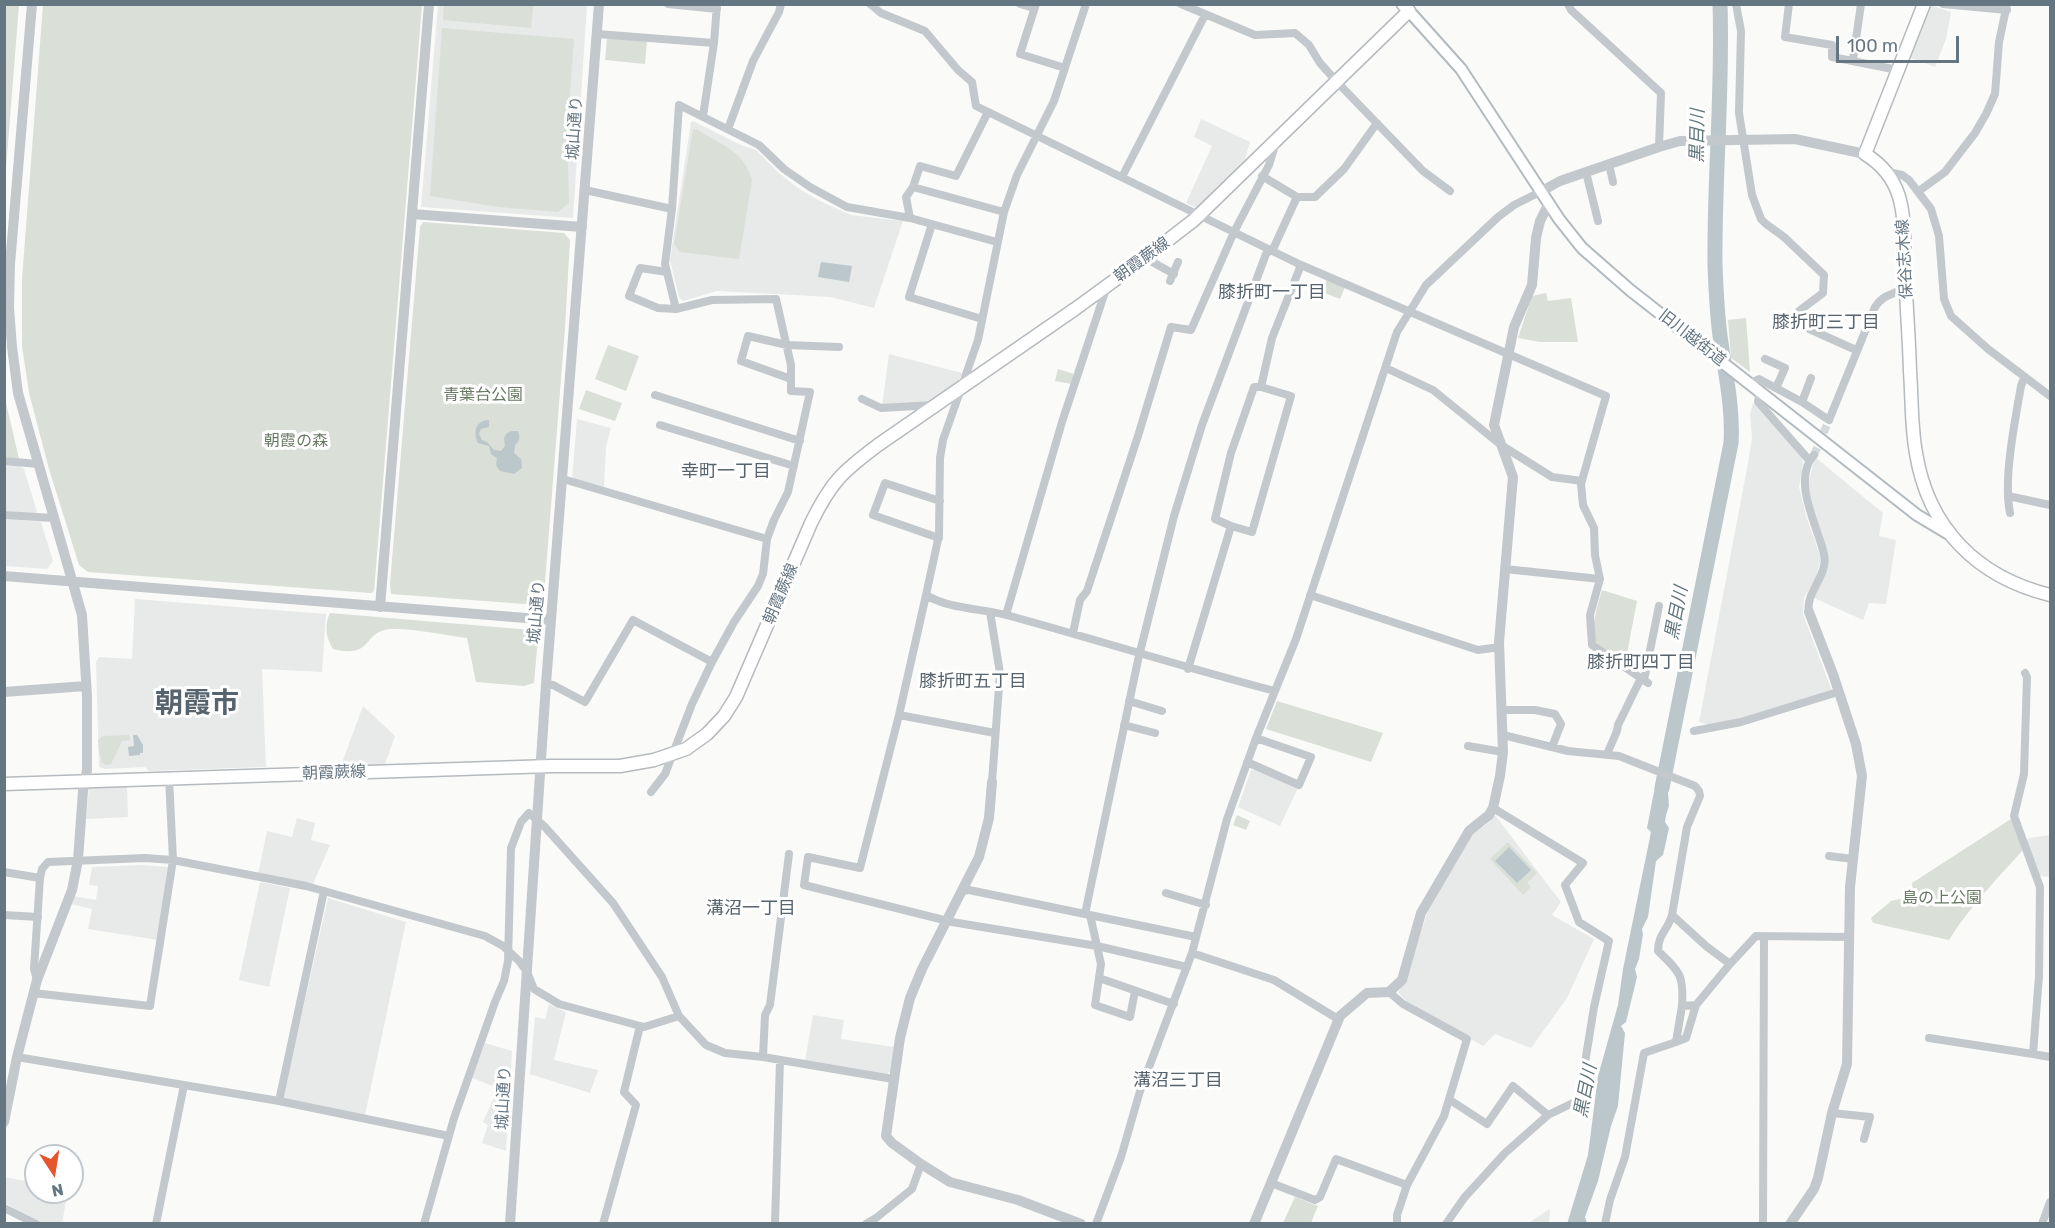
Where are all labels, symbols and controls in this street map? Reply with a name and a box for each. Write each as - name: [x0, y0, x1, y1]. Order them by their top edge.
- scale bar: [1839, 24, 1962, 62]
- text: 100 m: [1847, 35, 1898, 57]
- street label: 城山通り: [563, 95, 587, 161]
- water label: 黒目川: [1687, 109, 1709, 163]
- street label: 保谷志木線: [1893, 219, 1917, 299]
- street label: 朝霞蕨線: [1110, 233, 1174, 287]
- district label: 膝折町一丁目: [1218, 282, 1326, 304]
- street label: 旧川越街道: [1655, 306, 1729, 370]
- district label: 膝折町三丁目: [1772, 312, 1880, 334]
- park label: 青葉台公園: [443, 385, 523, 405]
- park label: 朝霞の森: [264, 431, 328, 451]
- district label: 幸町一丁目: [681, 461, 771, 483]
- street label: 朝霞蕨線: [760, 561, 802, 627]
- street label: 城山通り: [525, 579, 549, 645]
- water label: 黒目川: [1661, 584, 1693, 642]
- district label: 膝折町四丁目: [1587, 652, 1695, 674]
- district label: 膝折町五丁目: [919, 671, 1027, 693]
- district label: 朝霞市: [155, 687, 239, 721]
- street label: 朝霞蕨線: [302, 762, 366, 784]
- park label: 島の上公園: [1902, 888, 1982, 908]
- district label: 溝沼一丁目: [706, 898, 796, 920]
- water label: 黒目川: [1570, 1062, 1602, 1120]
- street label: 城山通り: [493, 1066, 515, 1130]
- district label: 溝沼三丁目: [1133, 1070, 1223, 1092]
- north arrow: [24, 1144, 84, 1204]
- text: N: [50, 1180, 65, 1201]

